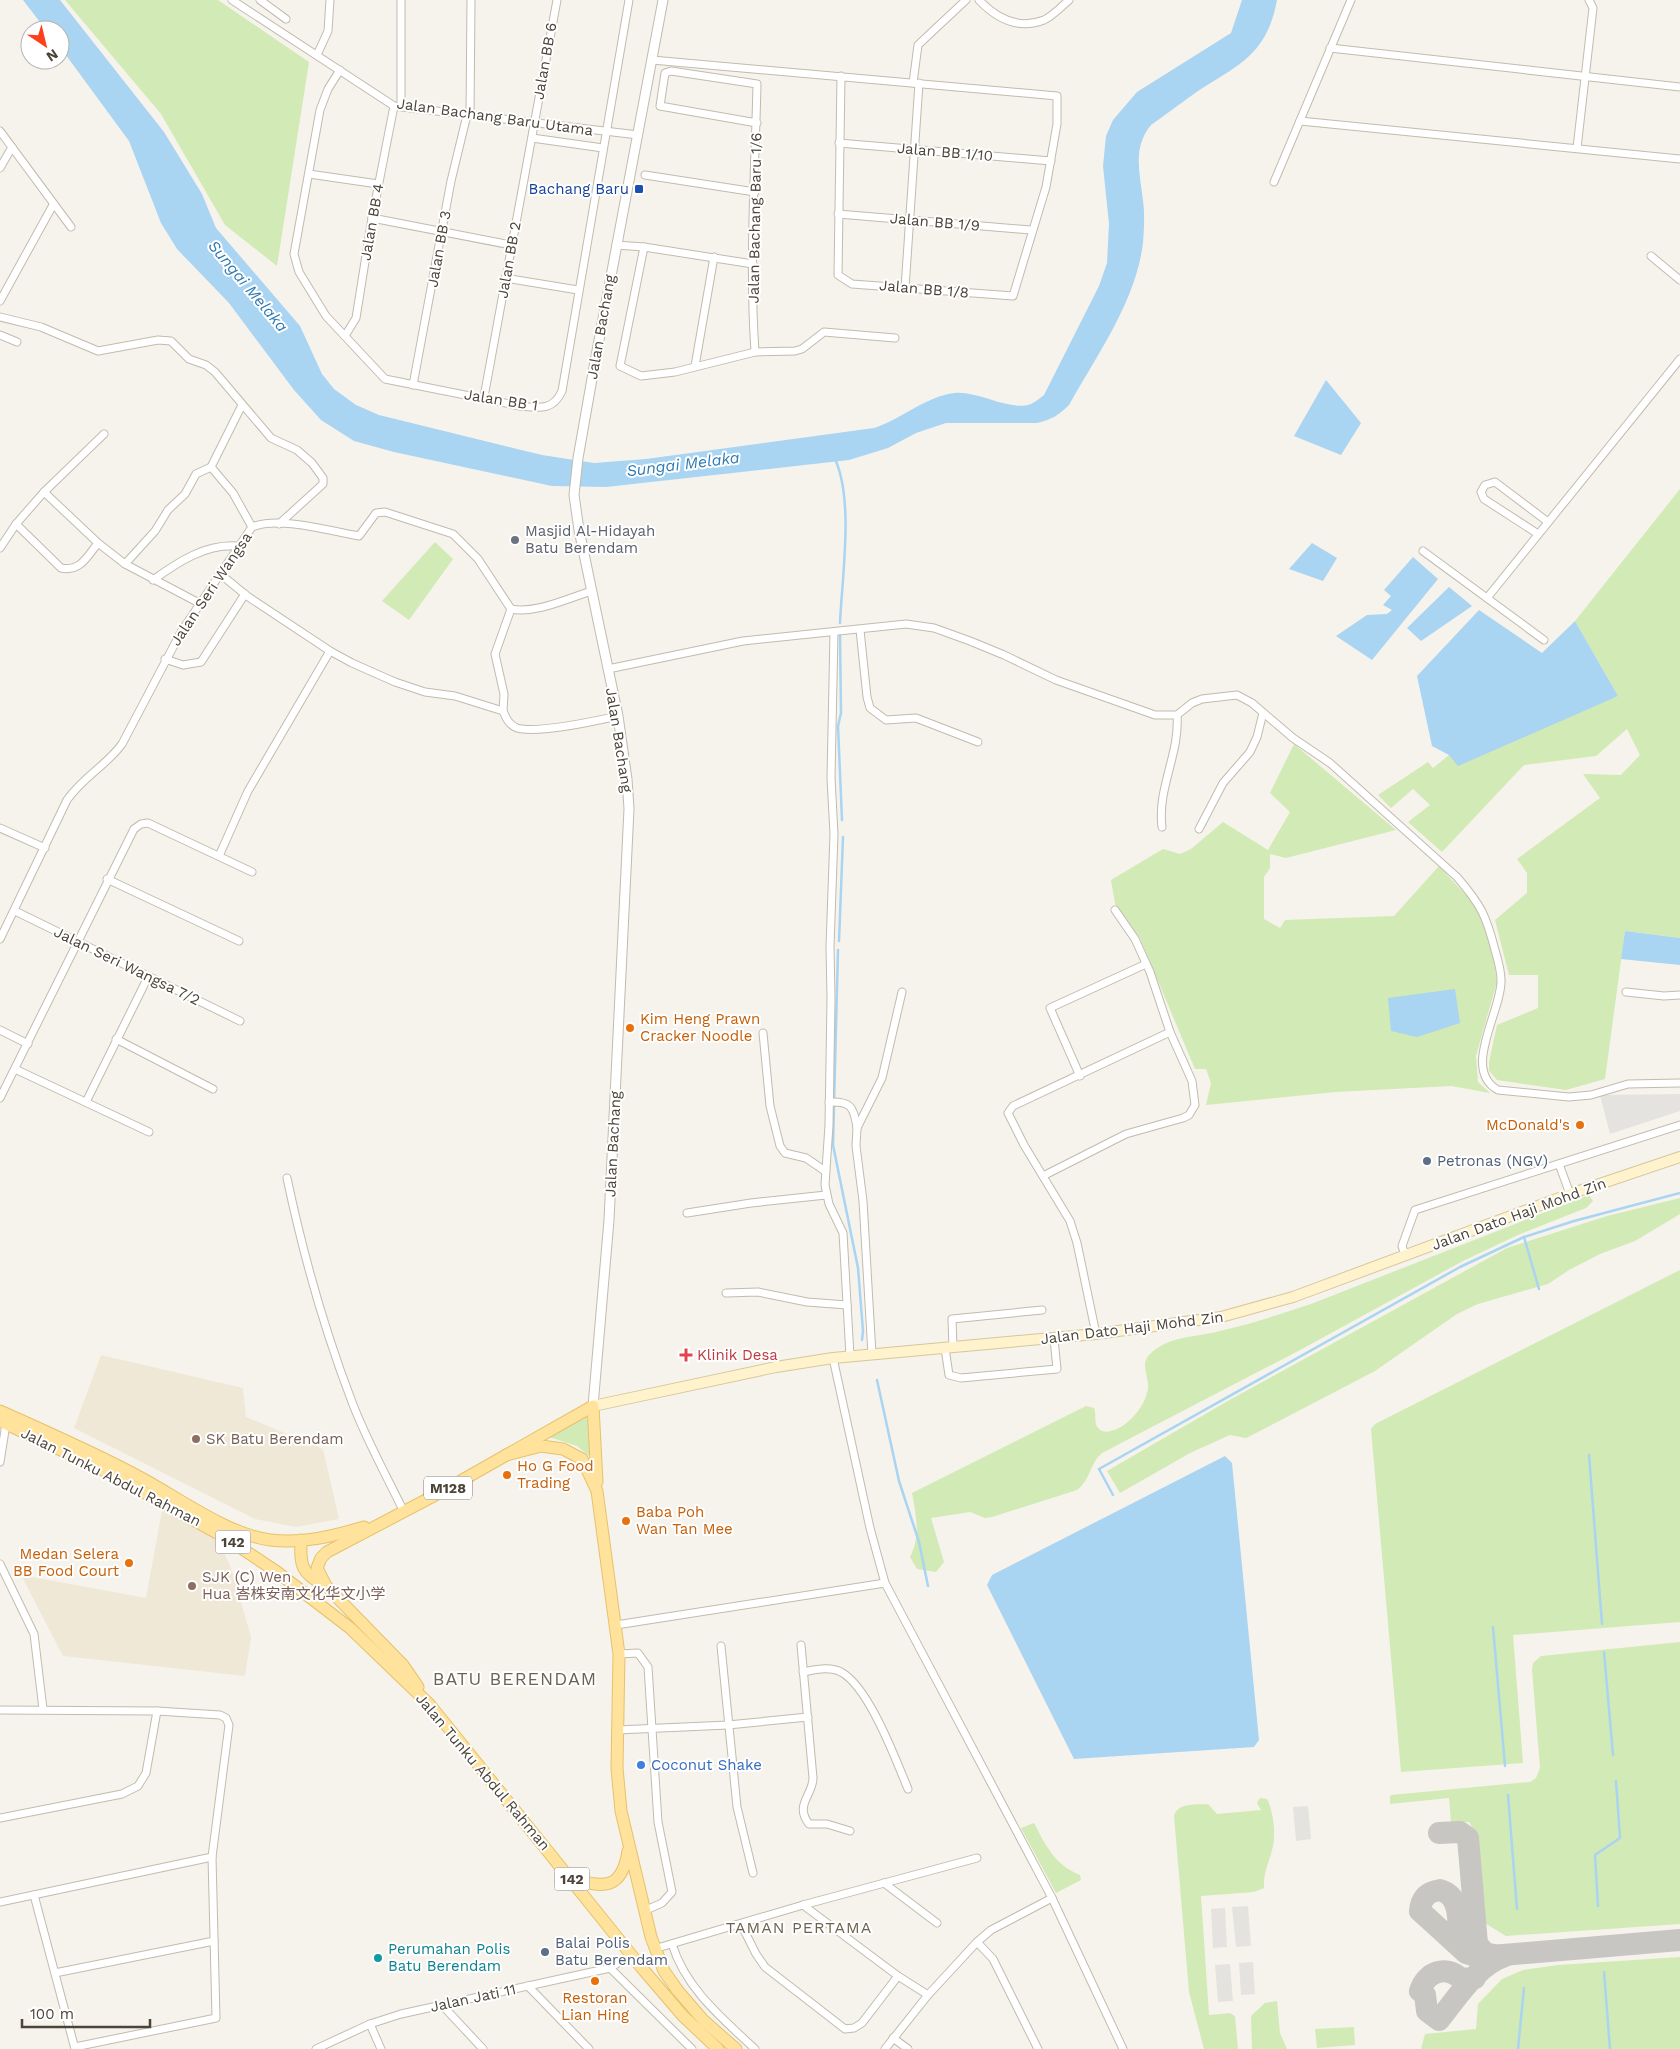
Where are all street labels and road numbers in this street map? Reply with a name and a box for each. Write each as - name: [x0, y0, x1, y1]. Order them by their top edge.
- street label: Jalan BB 6: [529, 21, 561, 101]
- street label: Jalan Bachang Baru Utama: [396, 94, 595, 140]
- street label: Jalan Bachang Baru 1/6: [745, 132, 765, 304]
- street label: Jalan BB 1/10: [896, 139, 994, 165]
- street label: Jalan BB 4: [356, 182, 388, 262]
- street label: Jalan BB 3: [423, 209, 455, 289]
- street label: Jalan BB 1/9: [889, 209, 981, 235]
- street label: Jalan BB 2: [493, 220, 525, 300]
- street label: Jalan Bachang: [583, 273, 619, 381]
- street label: Jalan BB 1/8: [878, 276, 970, 302]
- street label: Jalan BB 1: [463, 385, 539, 415]
- street label: Jalan Seri Wangsa: [166, 528, 256, 649]
- street label: Jalan Bachang: [602, 686, 636, 794]
- street label: Jalan Seri Wangsa 7/2: [51, 923, 203, 1009]
- street label: Jalan Bachang: [601, 1091, 625, 1197]
- street label: Jalan Dato Haji Mohd Zin: [1429, 1174, 1609, 1254]
- street label: Jalan Dato Haji Mohd Zin: [1039, 1308, 1225, 1348]
- street label: Jalan Tunku Abdul Rahman: [18, 1424, 204, 1530]
- road number: M128: [424, 1476, 472, 1500]
- road number: 142: [216, 1530, 250, 1554]
- street label: Jalan Tunku Abdul Rahman: [412, 1690, 554, 1854]
- road number: 142: [554, 1868, 590, 1890]
- street label: Jalan Jati 11: [429, 1980, 517, 2016]

